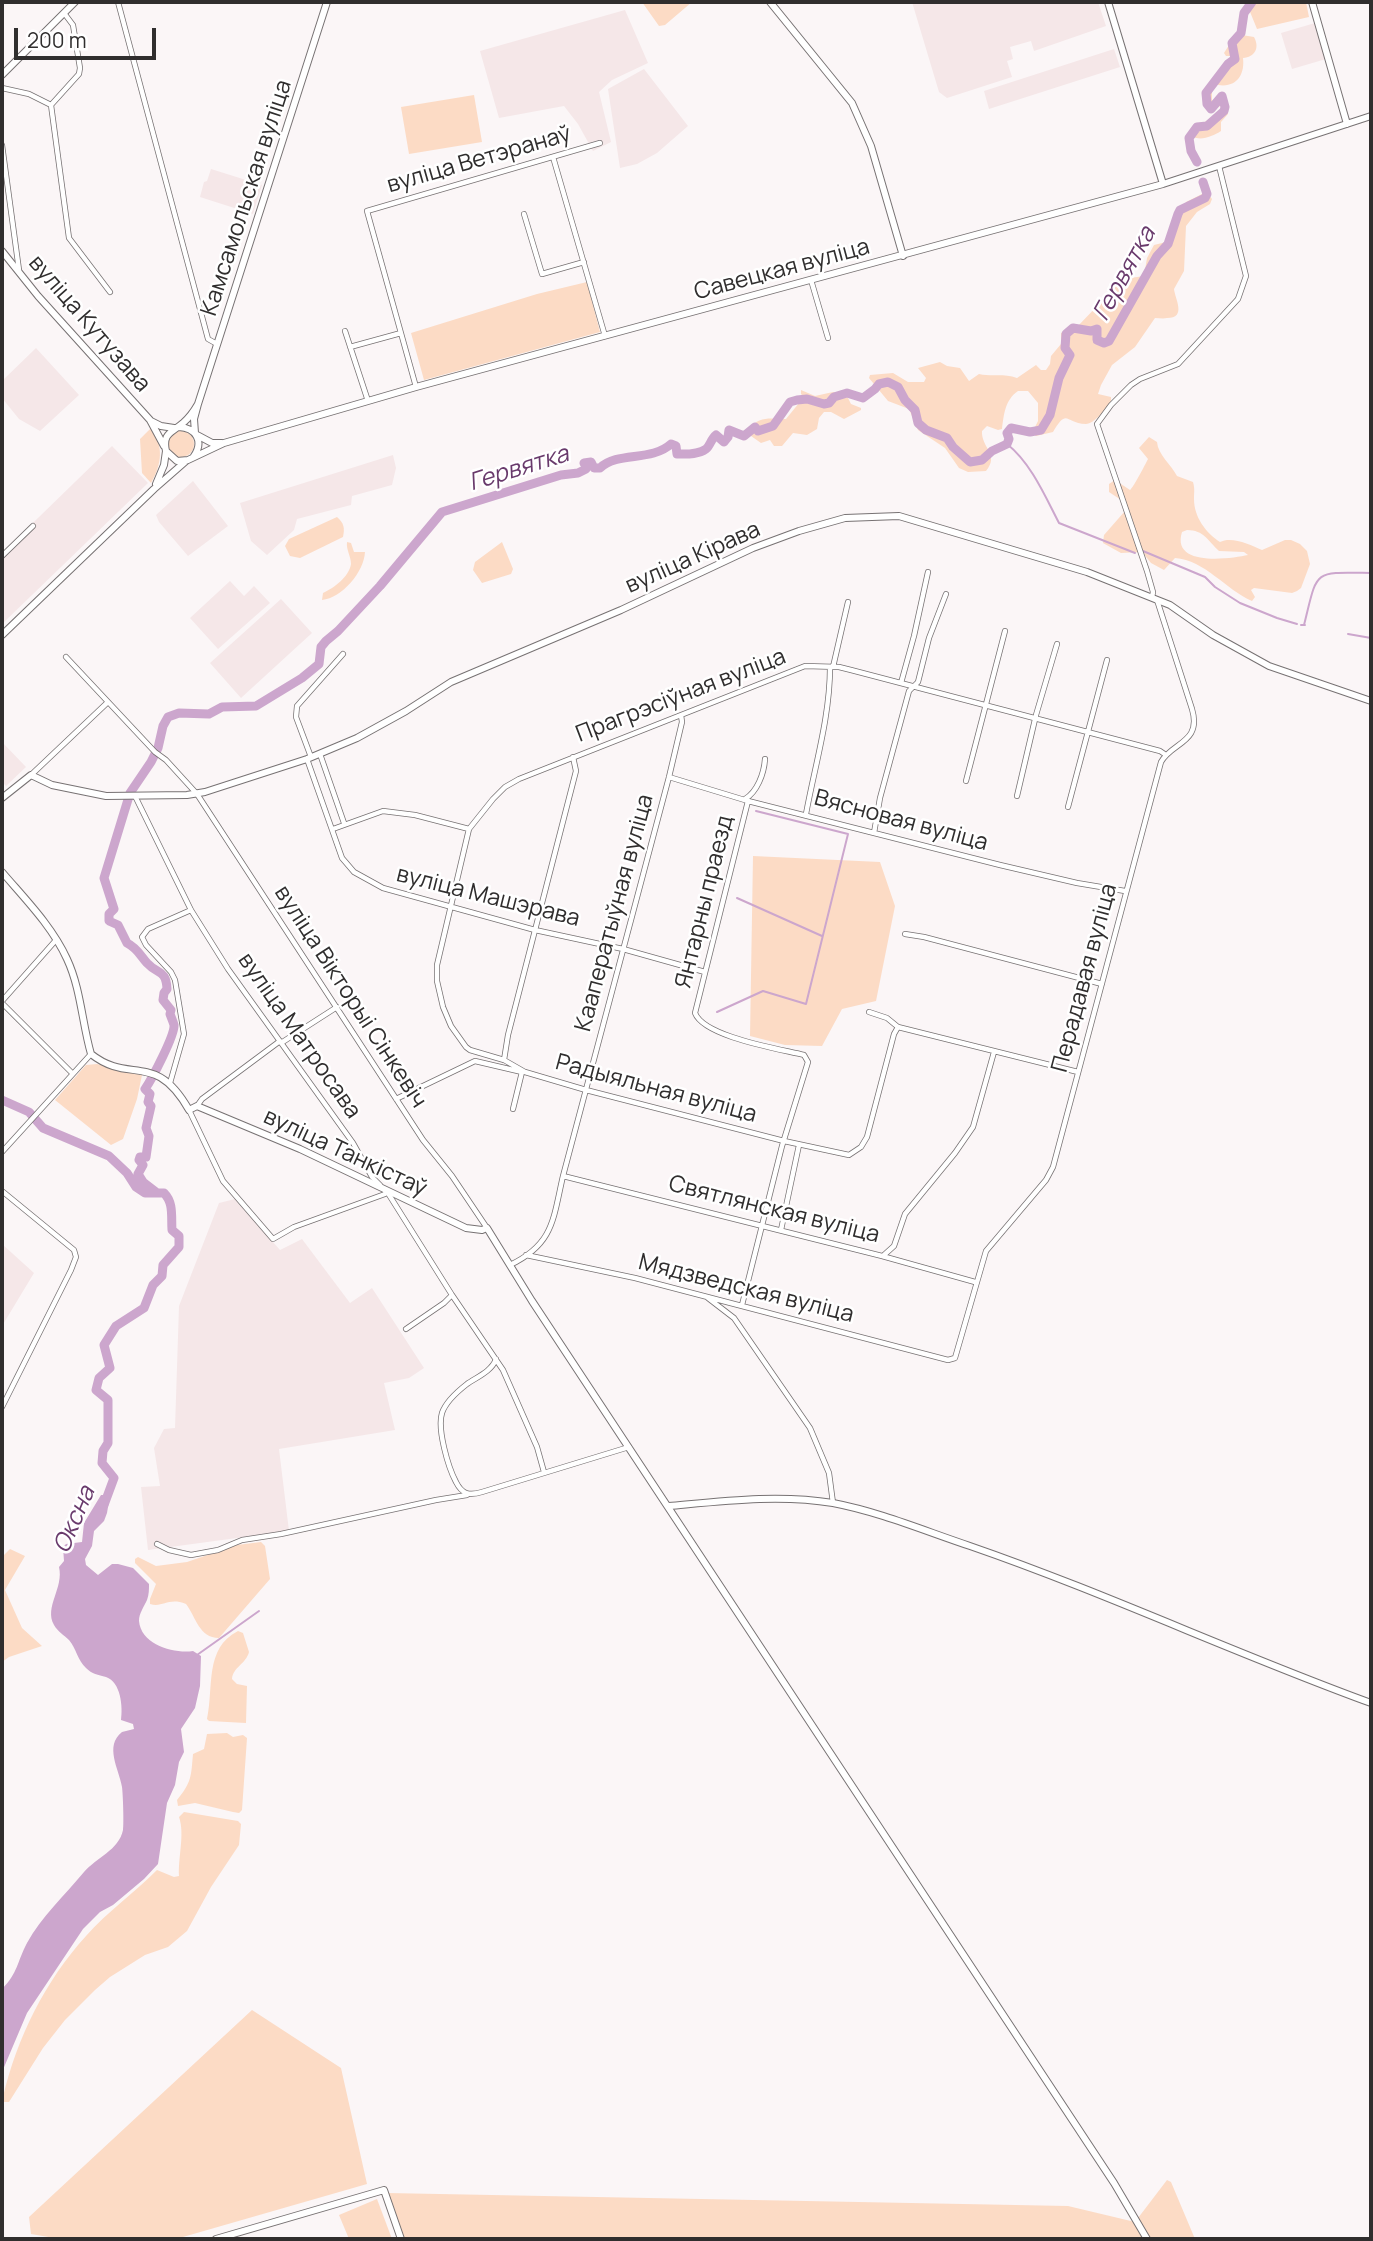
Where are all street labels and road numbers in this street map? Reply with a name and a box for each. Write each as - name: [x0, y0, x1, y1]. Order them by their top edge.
- street label: Камсамольская вуліца: [196, 76, 298, 320]
- street label: вуліца Ветэранаў: [384, 121, 574, 199]
- street label: Савецкая вуліца: [691, 233, 873, 307]
- street label: вуліца Кутузава: [22, 250, 156, 398]
- street label: вуліца Кірава: [621, 516, 765, 600]
- street label: Прагрэсіўная вуліца: [572, 643, 790, 749]
- street label: Вясновая вуліца: [811, 785, 991, 857]
- street label: Кааператыўная вуліца: [570, 791, 660, 1035]
- street label: Янтарны праезд: [670, 813, 740, 991]
- street label: вуліца Машэрава: [393, 861, 583, 933]
- street label: вуліца Вікторыі Сінкевіч: [268, 881, 432, 1113]
- street label: Перадавая вуліца: [1047, 881, 1123, 1075]
- street label: вуліца Матросава: [232, 948, 366, 1124]
- street label: Радыяльная вуліца: [552, 1049, 760, 1129]
- street label: вуліца Танкістаў: [259, 1103, 431, 1203]
- street label: Святлянская вуліца: [666, 1170, 882, 1250]
- street label: Мядзведская вуліца: [636, 1249, 856, 1329]

